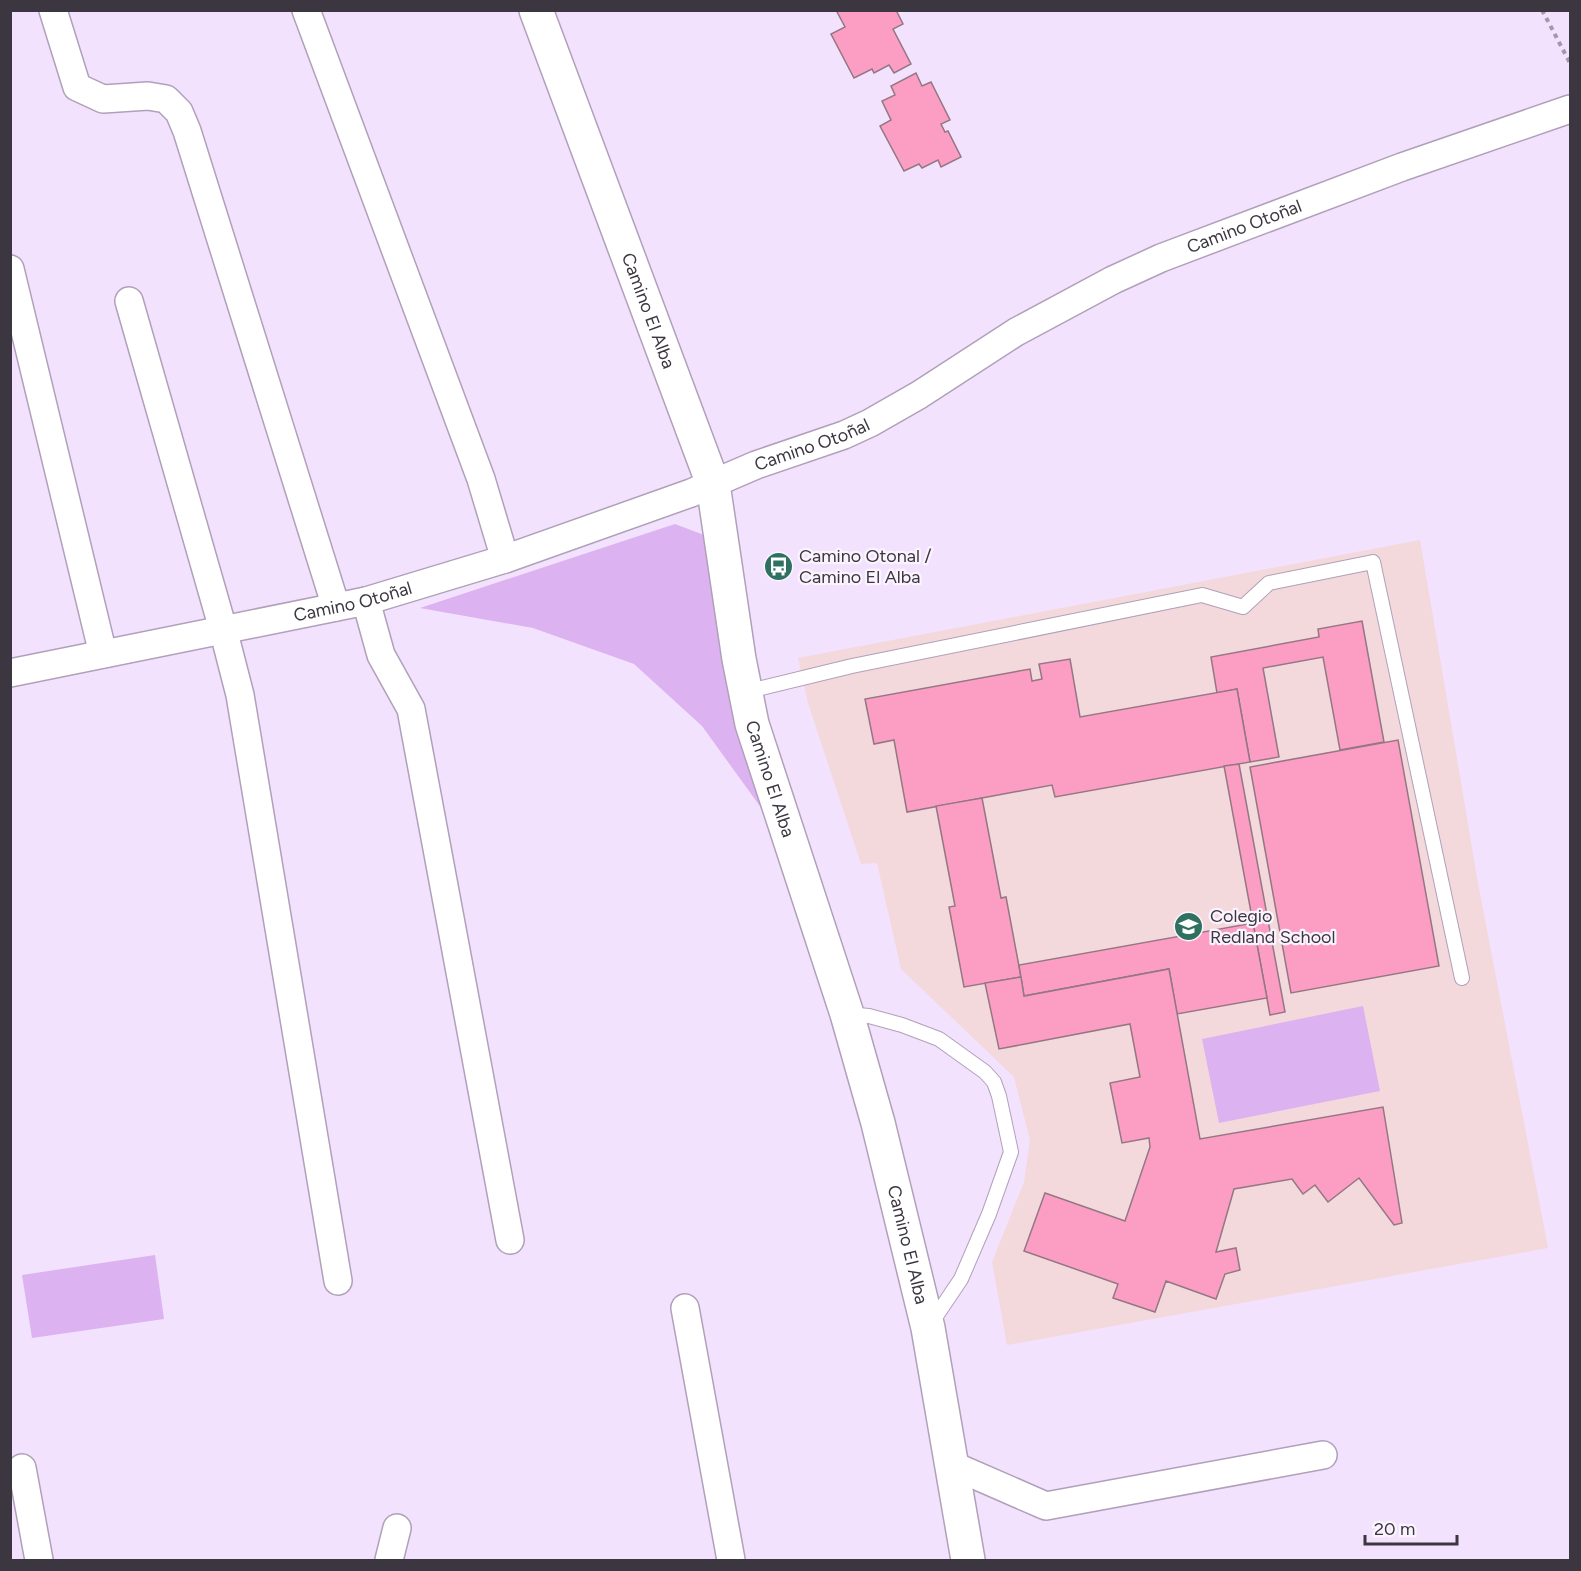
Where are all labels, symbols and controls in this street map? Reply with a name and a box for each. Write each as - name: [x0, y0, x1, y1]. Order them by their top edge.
- street label: Camino Otoñal: [1184, 195, 1305, 258]
- street label: Camino El Alba: [617, 250, 680, 372]
- street label: Camino Otoñal: [751, 414, 873, 476]
- place label: Camino Otonal / Camino El Alba: [799, 545, 931, 588]
- bus stop icon: Camino Otonal / Camino El Alba: [762, 550, 794, 582]
- street label: Camino Otoñal: [292, 577, 414, 626]
- street label: Camino El Alba: [741, 718, 799, 840]
- place label: Colegio Redland School: [1210, 905, 1336, 948]
- school or university icon: Colegio Redland School: [1173, 910, 1205, 942]
- street label: Camino El Alba: [883, 1183, 933, 1306]
- scale bar: [1365, 1508, 1456, 1546]
- text: 20 m: [1374, 1518, 1415, 1540]

